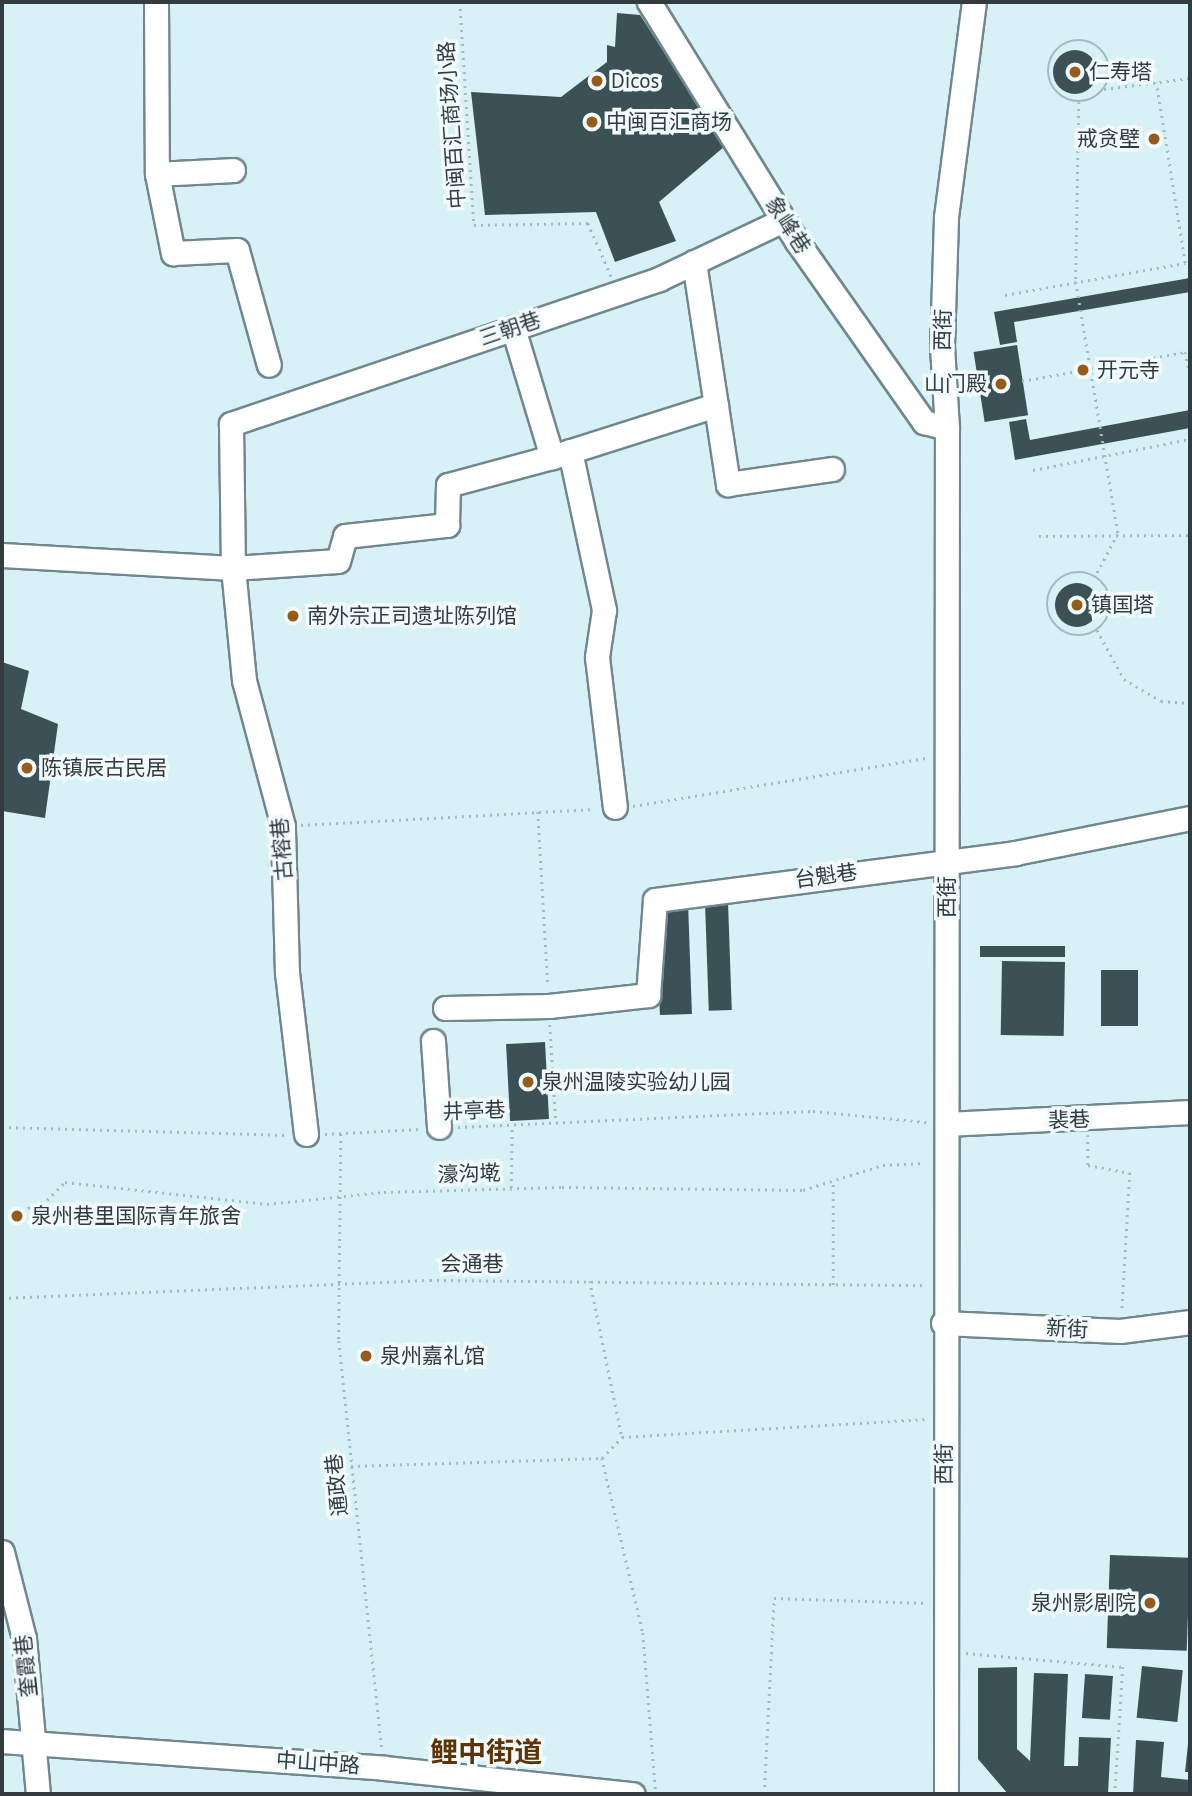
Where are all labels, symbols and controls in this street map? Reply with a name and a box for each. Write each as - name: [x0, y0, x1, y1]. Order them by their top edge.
- street label: 中闽百汇商场小路: [434, 40, 470, 210]
- place label: 仁寿塔: [1089, 59, 1152, 85]
- marker: 仁寿塔: [1067, 64, 1083, 80]
- place label: Dicos: [611, 68, 659, 94]
- marker: Dicos: [589, 73, 605, 89]
- place label: 中闽百汇商场: [606, 109, 732, 135]
- marker: 中闽百汇商场: [584, 114, 600, 130]
- place label: 戒贪壁: [1077, 126, 1140, 152]
- marker: 戒贪壁: [1146, 131, 1162, 147]
- street label: 象峰巷: [760, 192, 816, 258]
- street label: 三朝巷: [476, 307, 544, 351]
- street label: 西街: [930, 309, 956, 351]
- place label: 开元寺: [1097, 357, 1160, 383]
- marker: 开元寺: [1075, 362, 1091, 378]
- place label: 山门殿: [924, 371, 987, 397]
- marker: 山门殿: [993, 376, 1009, 392]
- place label: 镇国塔: [1091, 592, 1154, 618]
- marker: 镇国塔: [1069, 597, 1085, 613]
- place label: 南外宗正司遗址陈列馆: [307, 603, 517, 629]
- marker: 南外宗正司遗址陈列馆: [285, 608, 301, 624]
- place label: 陈镇辰古民居: [41, 755, 167, 781]
- marker: 陈镇辰古民居: [19, 760, 35, 776]
- street label: 古榕巷: [267, 817, 297, 881]
- street label: 台魁巷: [793, 859, 859, 893]
- street label: 西街: [934, 876, 960, 918]
- place label: 泉州温陵实验幼儿园: [542, 1069, 731, 1095]
- marker: 泉州温陵实验幼儿园: [520, 1074, 536, 1090]
- street label: 井亭巷: [442, 1097, 506, 1125]
- street label: 裴巷: [1048, 1107, 1090, 1133]
- street label: 濠沟墘: [437, 1160, 501, 1188]
- place label: 泉州巷里国际青年旅舍: [31, 1203, 241, 1229]
- marker: 泉州巷里国际青年旅舍: [9, 1208, 25, 1224]
- street label: 会通巷: [441, 1251, 503, 1277]
- street label: 新街: [1045, 1315, 1089, 1343]
- place label: 泉州嘉礼馆: [380, 1343, 485, 1369]
- marker: 泉州嘉礼馆: [358, 1348, 374, 1364]
- street label: 西街: [931, 1443, 957, 1485]
- street label: 通政巷: [321, 1452, 353, 1518]
- place label: 泉州影剧院: [1031, 1590, 1136, 1616]
- marker: 泉州影剧院: [1142, 1595, 1158, 1611]
- street label: 奎霞巷: [10, 1633, 42, 1699]
- district label: 鲤中街道: [430, 1735, 542, 1769]
- street label: 中山中路: [275, 1748, 361, 1778]

